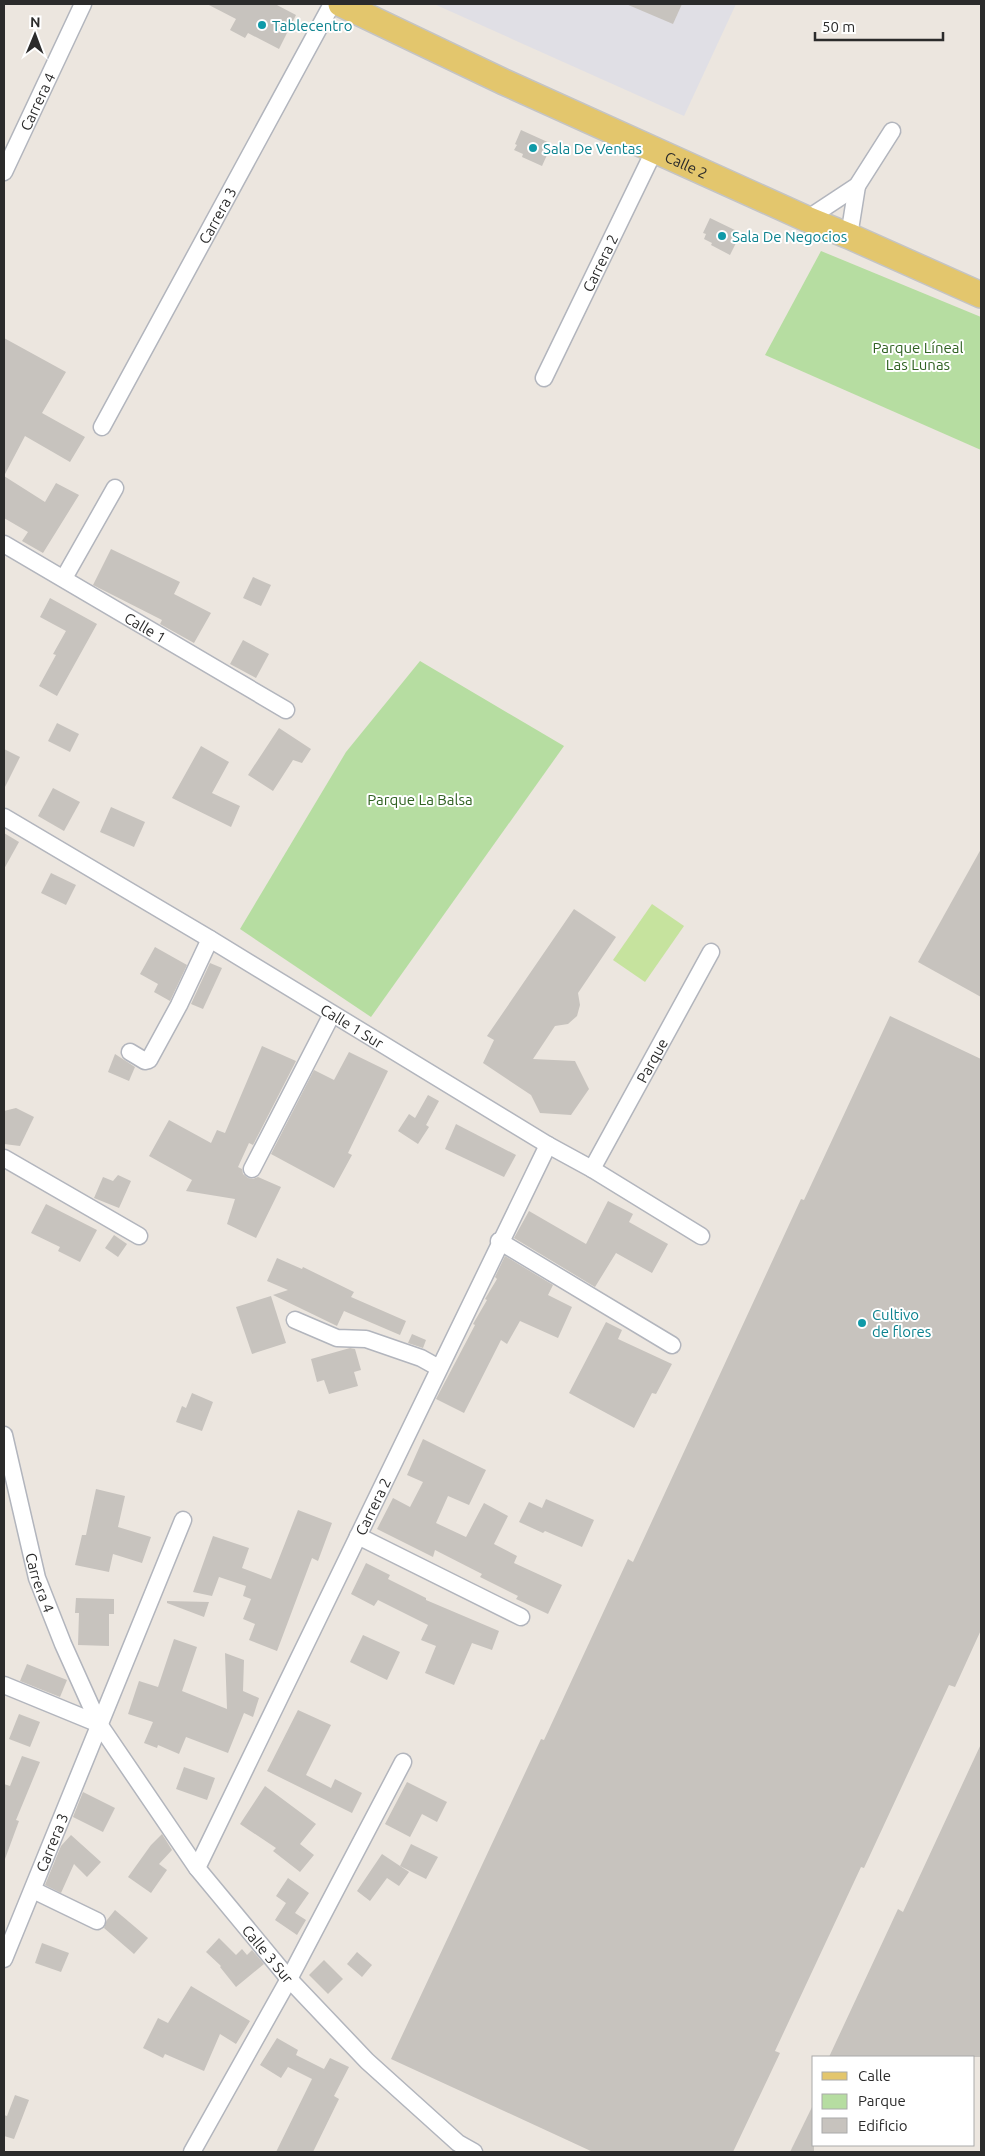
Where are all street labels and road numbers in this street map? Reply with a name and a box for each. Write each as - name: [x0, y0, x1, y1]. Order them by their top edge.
- street label: Carrera 4: [16, 70, 58, 133]
- street label: Calle 2: [663, 148, 711, 182]
- street label: Carrera 3: [195, 184, 239, 247]
- street label: Carrera 2: [579, 231, 621, 294]
- street label: Calle 1: [122, 608, 169, 646]
- street label: Calle 1 Sur: [318, 1000, 387, 1051]
- street label: Parque: [633, 1035, 671, 1085]
- street label: Carrera 2: [351, 1475, 394, 1538]
- street label: Carrera 4: [23, 1551, 58, 1615]
- street label: Carrera 3: [32, 1810, 71, 1874]
- street label: Calle 3 Sur: [239, 1921, 297, 1987]

